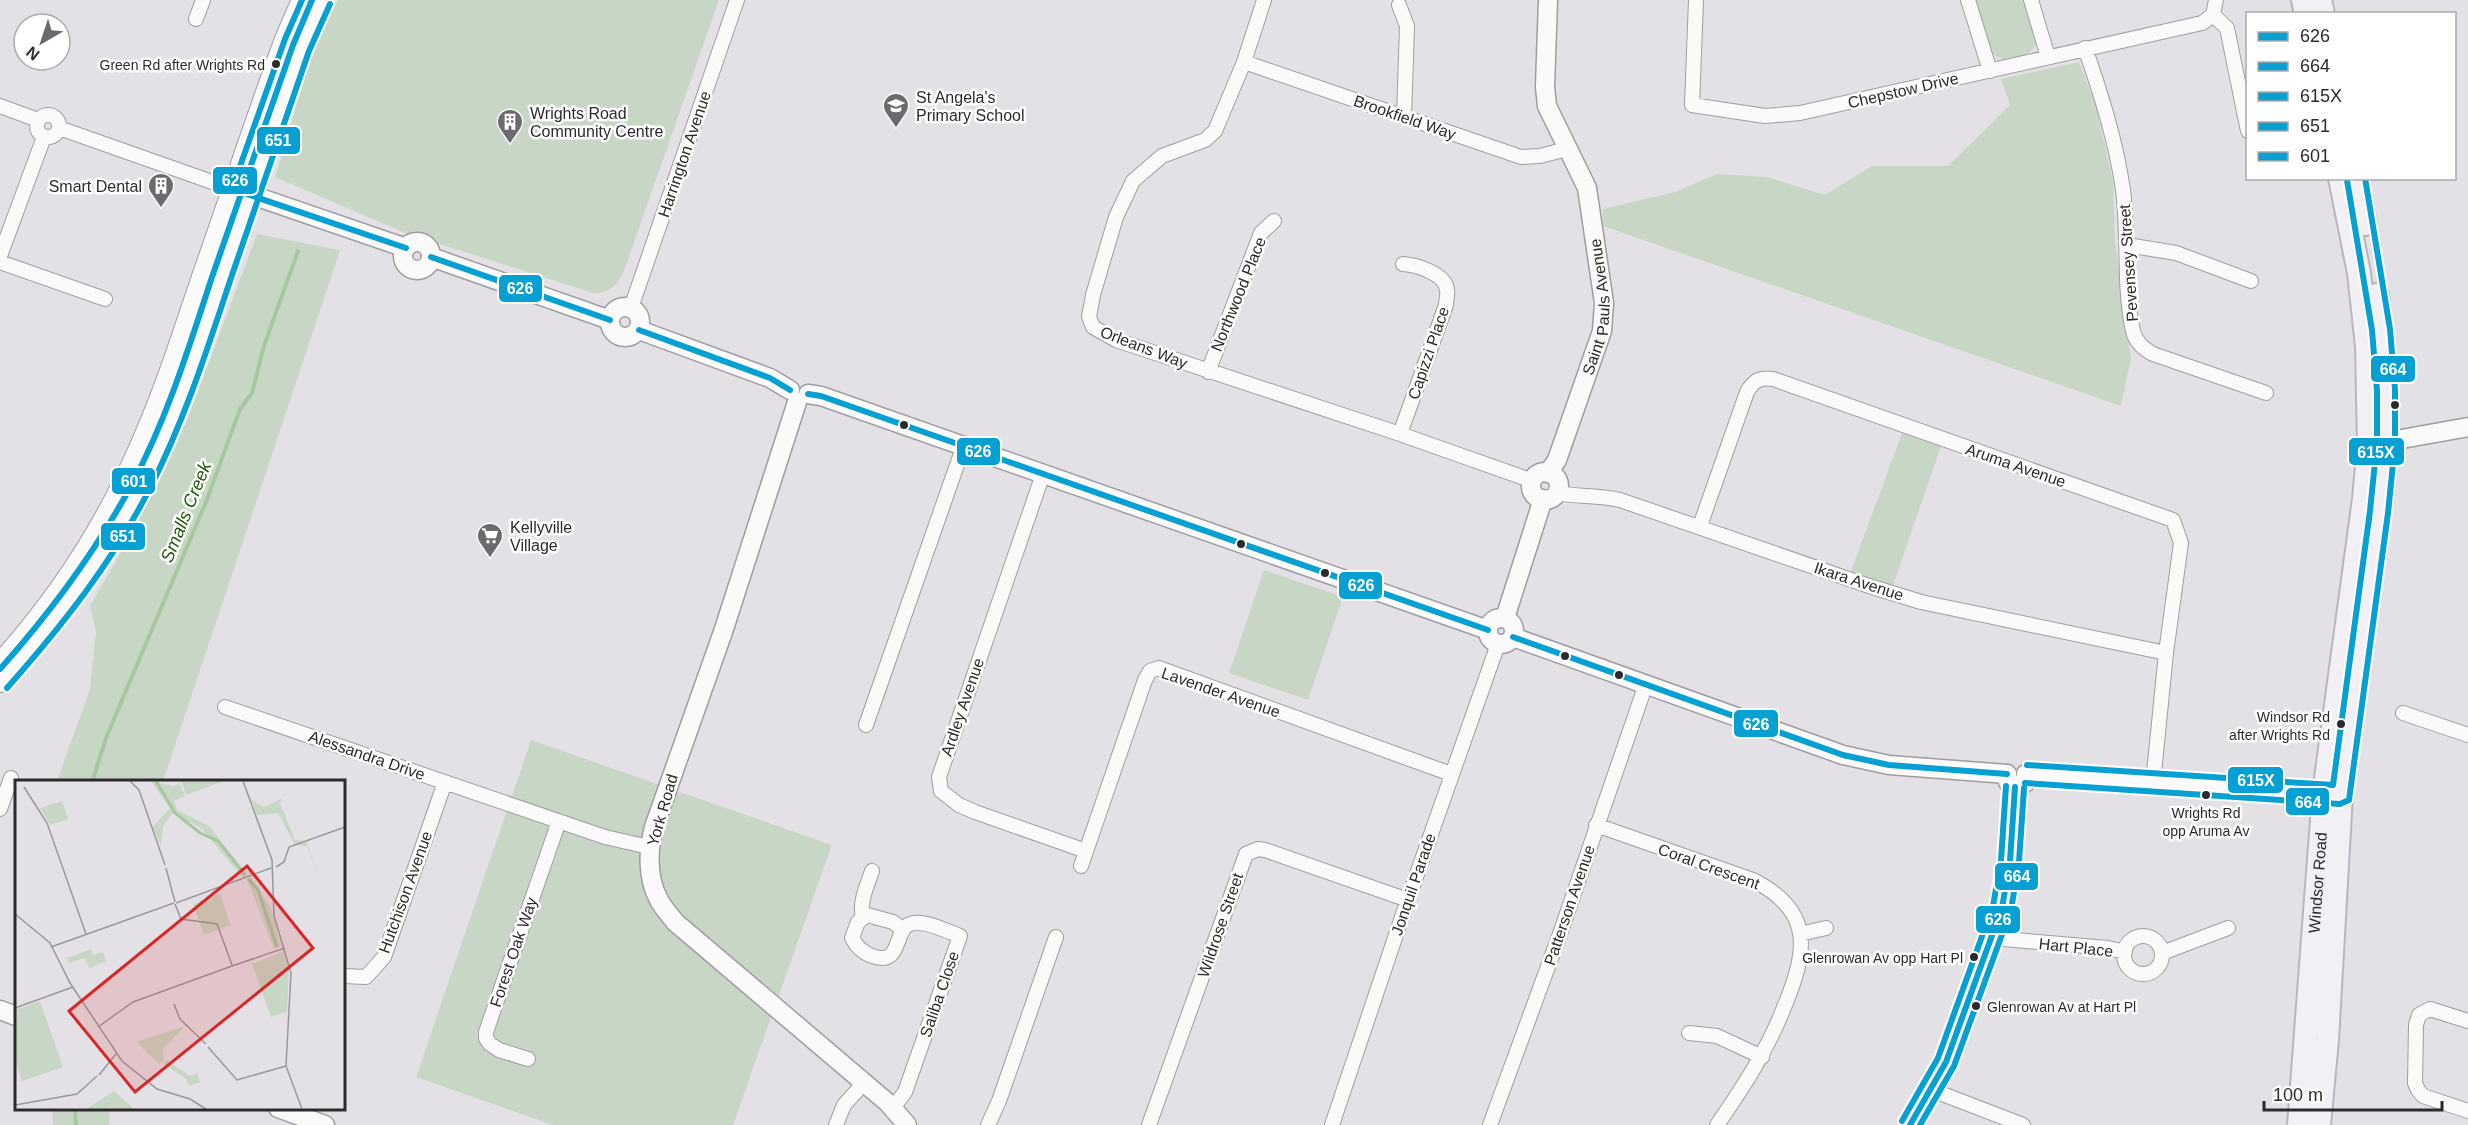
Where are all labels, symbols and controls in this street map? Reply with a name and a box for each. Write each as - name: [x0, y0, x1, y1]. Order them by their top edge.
- north arrow: [12, 12, 72, 72]
- legend: [2246, 12, 2456, 180]
- text: 626: [2300, 26, 2330, 46]
- text: N: [23, 43, 43, 64]
- text: 664: [2300, 56, 2330, 76]
- place label: Green Rd after Wrights Rd: [100, 57, 265, 73]
- marker: Green Rd after Wrights Rd: [270, 58, 282, 70]
- street label: Chepstow Drive: [1846, 69, 1960, 111]
- text: 615X: [2300, 86, 2342, 106]
- street label: Harrington Avenue: [655, 89, 714, 219]
- place label: St Angela's Primary School: [916, 89, 1024, 124]
- school or university icon: St Angela's Primary School: [881, 91, 911, 129]
- street label: Brookfield Way: [1351, 92, 1458, 143]
- place label: Wrights Road Community Centre: [530, 105, 663, 140]
- building icon: Wrights Road Community Centre: [495, 107, 525, 145]
- text: 651: [2300, 116, 2330, 136]
- line badge: 651: [256, 126, 301, 155]
- text: 651: [265, 132, 291, 149]
- text: 601: [2300, 146, 2330, 166]
- line badge: 626: [212, 166, 258, 195]
- building icon: Smart Dental: [146, 171, 176, 209]
- text: 626: [222, 172, 248, 189]
- place label: Smart Dental: [49, 178, 142, 195]
- street label: Pevensey Street: [2116, 203, 2141, 322]
- street label: Northwood Place: [1208, 234, 1269, 354]
- street label: Saint Pauls Avenue: [1579, 238, 1613, 377]
- line badge: 626: [498, 274, 543, 303]
- text: 626: [507, 280, 533, 297]
- street label: Capizzi Place: [1405, 304, 1452, 402]
- street label: Orleans Way: [1098, 323, 1190, 372]
- line badge: 664: [2370, 355, 2416, 383]
- text: 664: [2380, 361, 2406, 378]
- unlabelled marker: [2389, 399, 2401, 411]
- unlabelled marker: [898, 419, 910, 431]
- line badge: 626: [956, 437, 1001, 466]
- line badge: 615X: [2348, 437, 2405, 466]
- street label: Aruma Avenue: [1964, 440, 2068, 491]
- text: 626: [965, 443, 991, 460]
- text: 615X: [2357, 444, 2395, 461]
- water label: Smalls Creek: [157, 458, 216, 565]
- line badge: 601: [111, 467, 156, 495]
- text: 601: [121, 473, 147, 490]
- place label: Kellyville Village: [510, 519, 572, 554]
- supermarket icon: Kellyville Village: [475, 521, 505, 559]
- line badge: 651: [100, 522, 146, 551]
- text: 651: [110, 528, 136, 545]
- unlabelled marker: [1235, 538, 1247, 550]
- street label: Ikara Avenue: [1812, 559, 1906, 604]
- unlabelled marker: [1319, 567, 1331, 579]
- line badge: 626: [1338, 571, 1383, 600]
- text: 626: [1348, 577, 1374, 594]
- unlabelled marker: [1559, 650, 1571, 662]
- street label: Ardley Avenue: [938, 656, 987, 759]
- street label: Lavender Avenue: [1159, 664, 1282, 721]
- unlabelled marker: [1613, 669, 1625, 681]
- line badge: 626: [1733, 709, 1779, 738]
- place label: Windsor Rd after Wrights Rd: [2229, 709, 2330, 743]
- text: 626: [1743, 716, 1769, 733]
- marker: Windsor Rd after Wrights Rd: [2335, 718, 2347, 730]
- street label: Alessandra Drive: [306, 728, 427, 783]
- line badge: 615X: [2227, 766, 2284, 794]
- street label: York Road: [644, 772, 681, 848]
- text: 615X: [2237, 772, 2275, 789]
- inset map: [15, 780, 345, 1110]
- line badge: 664: [2285, 787, 2330, 816]
- marker: Wrights Rd opp Aruma Av: [2200, 789, 2212, 801]
- text: 664: [2295, 794, 2321, 811]
- place label: Wrights Rd opp Aruma Av: [2163, 805, 2249, 839]
- street label: Hutchison Avenue: [375, 829, 435, 956]
- street label: Jonquil Parade: [1388, 831, 1439, 937]
- street label: Windsor Road: [2305, 832, 2330, 934]
- street label: Coral Crescent: [1656, 840, 1762, 893]
- street label: Patterson Avenue: [1541, 843, 1598, 968]
- line badge: 664: [1994, 862, 2039, 891]
- text: 664: [2004, 868, 2030, 885]
- street label: Wildrose Street: [1195, 870, 1246, 980]
- street label: Forest Oak Way: [487, 895, 540, 1009]
- line badge: 626: [1975, 905, 2021, 934]
- text: 626: [1985, 911, 2011, 928]
- street label: Hart Place: [2038, 935, 2114, 960]
- street label: Saliba Close: [917, 949, 962, 1039]
- place label: Glenrowan Av opp Hart Pl: [1802, 950, 1963, 966]
- marker: Glenrowan Av opp Hart Pl: [1968, 951, 1980, 963]
- place label: Glenrowan Av at Hart Pl: [1987, 999, 2136, 1015]
- marker: Glenrowan Av at Hart Pl: [1970, 1000, 1982, 1012]
- scale bar: [2264, 1074, 2442, 1112]
- text: 100 m: [2273, 1085, 2323, 1105]

